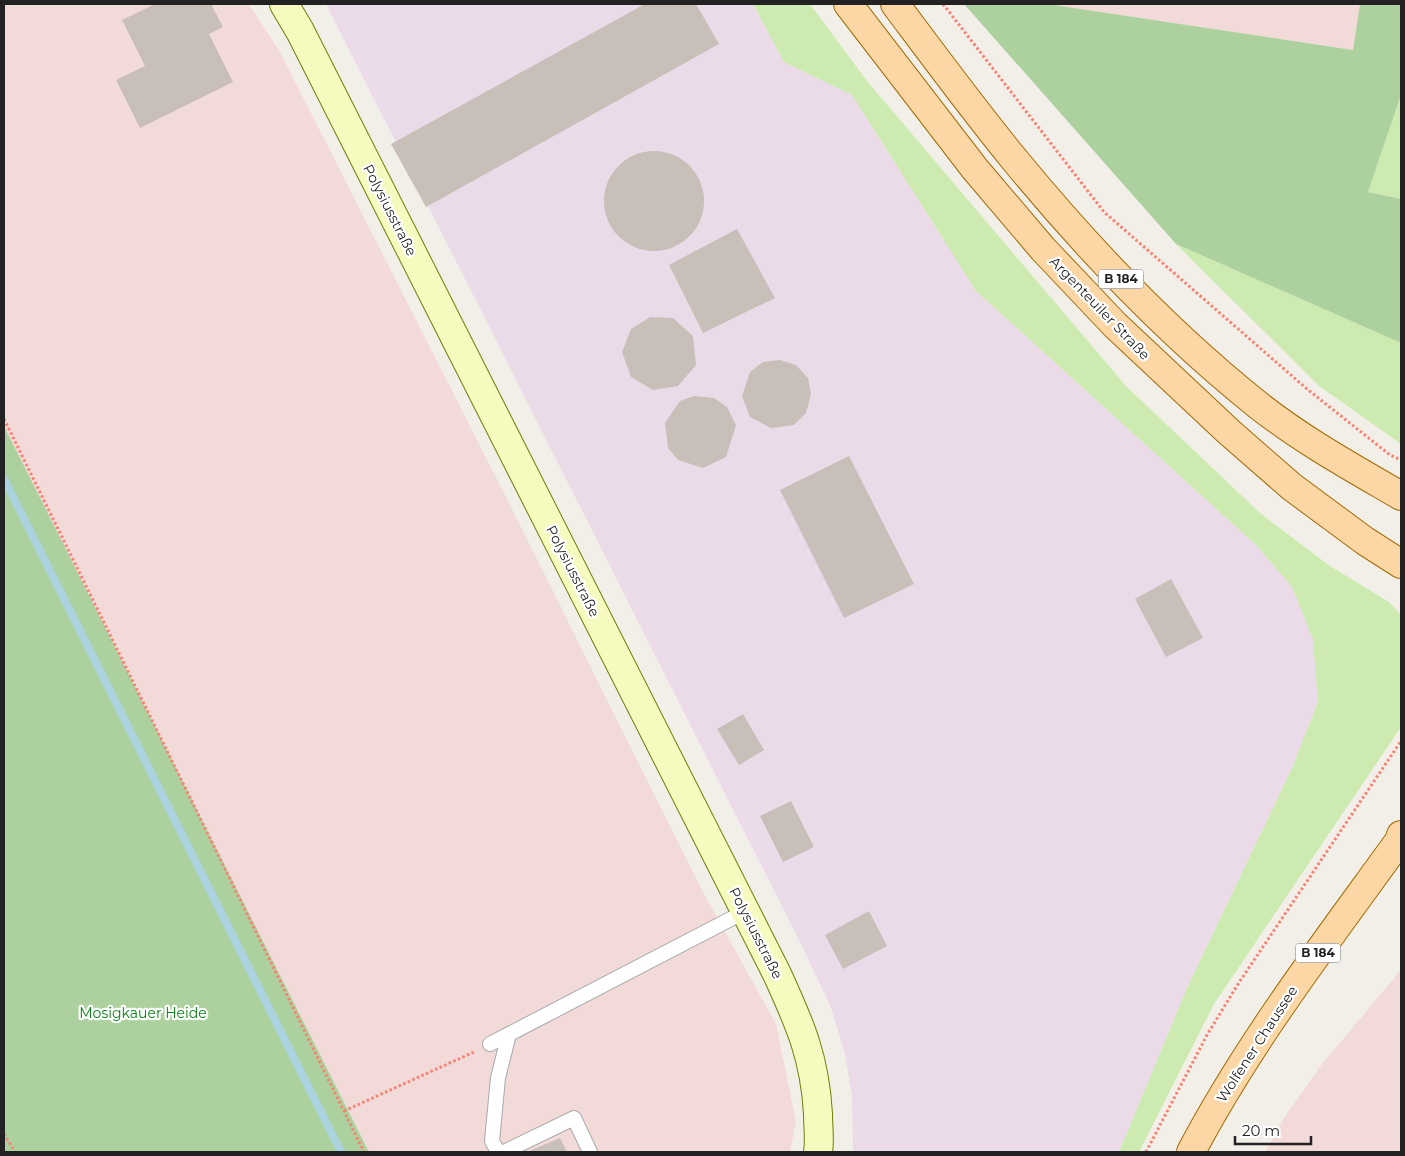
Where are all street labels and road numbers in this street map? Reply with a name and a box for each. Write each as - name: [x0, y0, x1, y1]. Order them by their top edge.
- street label: Polysiusstraße: [359, 161, 421, 259]
- street label: Argenteuiler Straße: [1046, 252, 1154, 364]
- road number: B 184: [1098, 270, 1144, 288]
- street label: Polysiusstraße: [542, 522, 604, 620]
- street label: Polysiusstraße: [725, 884, 787, 982]
- road number: B 184: [1296, 944, 1340, 962]
- street label: Wolfener Chaussee: [1213, 982, 1301, 1106]

